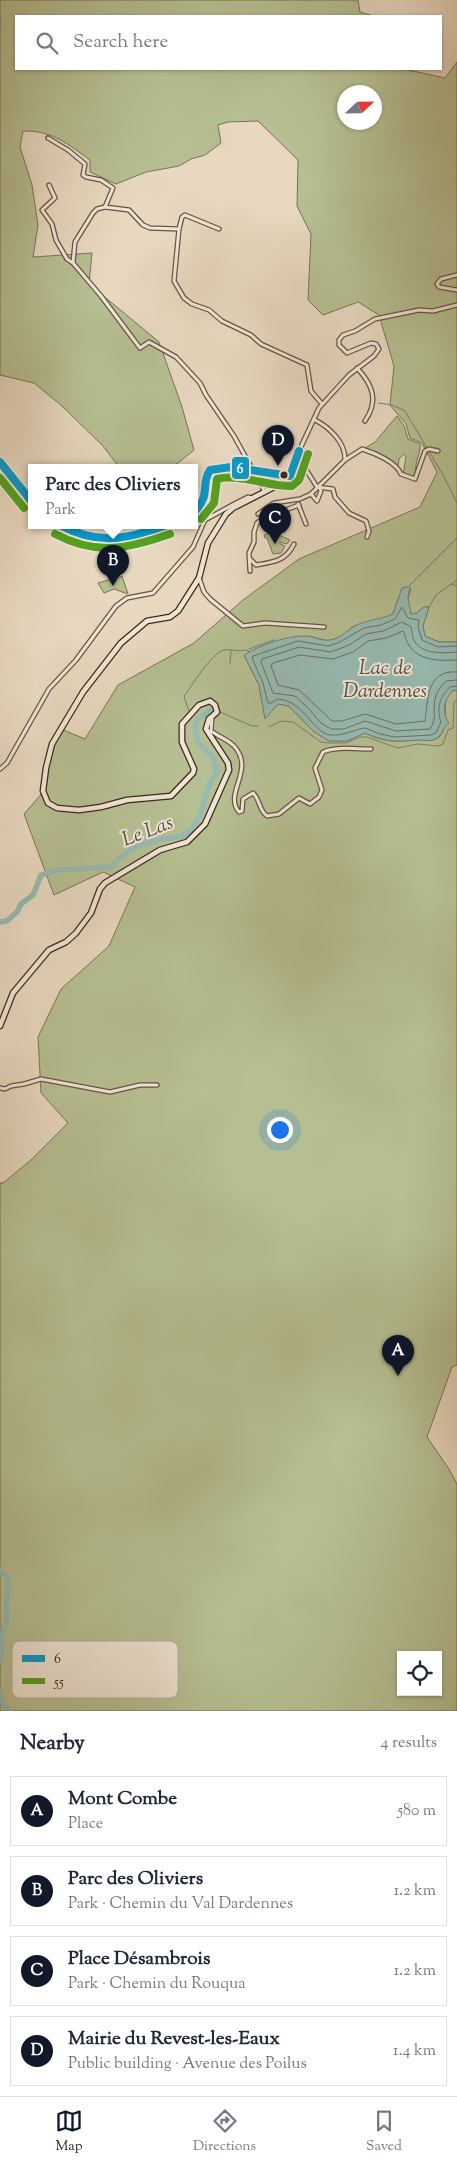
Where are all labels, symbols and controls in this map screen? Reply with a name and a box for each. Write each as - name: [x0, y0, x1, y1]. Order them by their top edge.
- search box: [15, 15, 442, 70]
- icon: search: [33, 29, 61, 57]
- text: Search here: [73, 29, 168, 56]
- north arrow: [337, 85, 382, 130]
- pin: D: [262, 425, 294, 466]
- line badge: 6: [231, 456, 250, 480]
- text: 6: [237, 460, 244, 480]
- popup: [28, 464, 198, 529]
- unlabelled marker: [279, 470, 289, 480]
- text: Parc des Oliviers: [45, 472, 181, 499]
- text: Park: [45, 499, 76, 522]
- pin: C: [259, 503, 291, 544]
- pin: B: [97, 545, 129, 586]
- water label: Lac de Dardennes: [343, 655, 427, 707]
- water label: Le Las: [118, 809, 178, 855]
- your location: [267, 1117, 293, 1143]
- pin: A: [382, 1335, 414, 1376]
- legend: [12, 1641, 178, 1698]
- text: 6: [54, 1650, 61, 1670]
- map controls: [397, 1651, 442, 1696]
- button: locate: [397, 1651, 442, 1696]
- text: 55: [53, 1673, 64, 1693]
- text: Nearby: [20, 1729, 85, 1759]
- text: 4 results: [381, 1732, 437, 1755]
- text: Mont Combe: [68, 1786, 177, 1813]
- text: A: [31, 1800, 44, 1823]
- text: 580 m: [397, 1800, 436, 1823]
- text: Place: [68, 1813, 103, 1836]
- text: Parc des Oliviers: [68, 1866, 203, 1893]
- text: B: [32, 1880, 42, 1903]
- text: 1.2 km: [394, 1880, 436, 1903]
- text: Park · Chemin du Val Dardennes: [68, 1893, 293, 1916]
- text: Place Désambrois: [68, 1946, 210, 1973]
- text: C: [31, 1960, 43, 1983]
- text: 1.2 km: [394, 1960, 436, 1983]
- text: Park · Chemin du Rouqua: [68, 1973, 246, 1996]
- text: Mairie du Revest-les-Eaux: [68, 2026, 280, 2053]
- text: D: [31, 2040, 43, 2063]
- text: 1.4 km: [393, 2040, 436, 2063]
- text: Public building · Avenue des Poilus: [68, 2053, 307, 2076]
- tab: Map: [55, 2107, 83, 2157]
- tab: Directions: [193, 2107, 256, 2157]
- tab: Saved: [366, 2107, 402, 2157]

